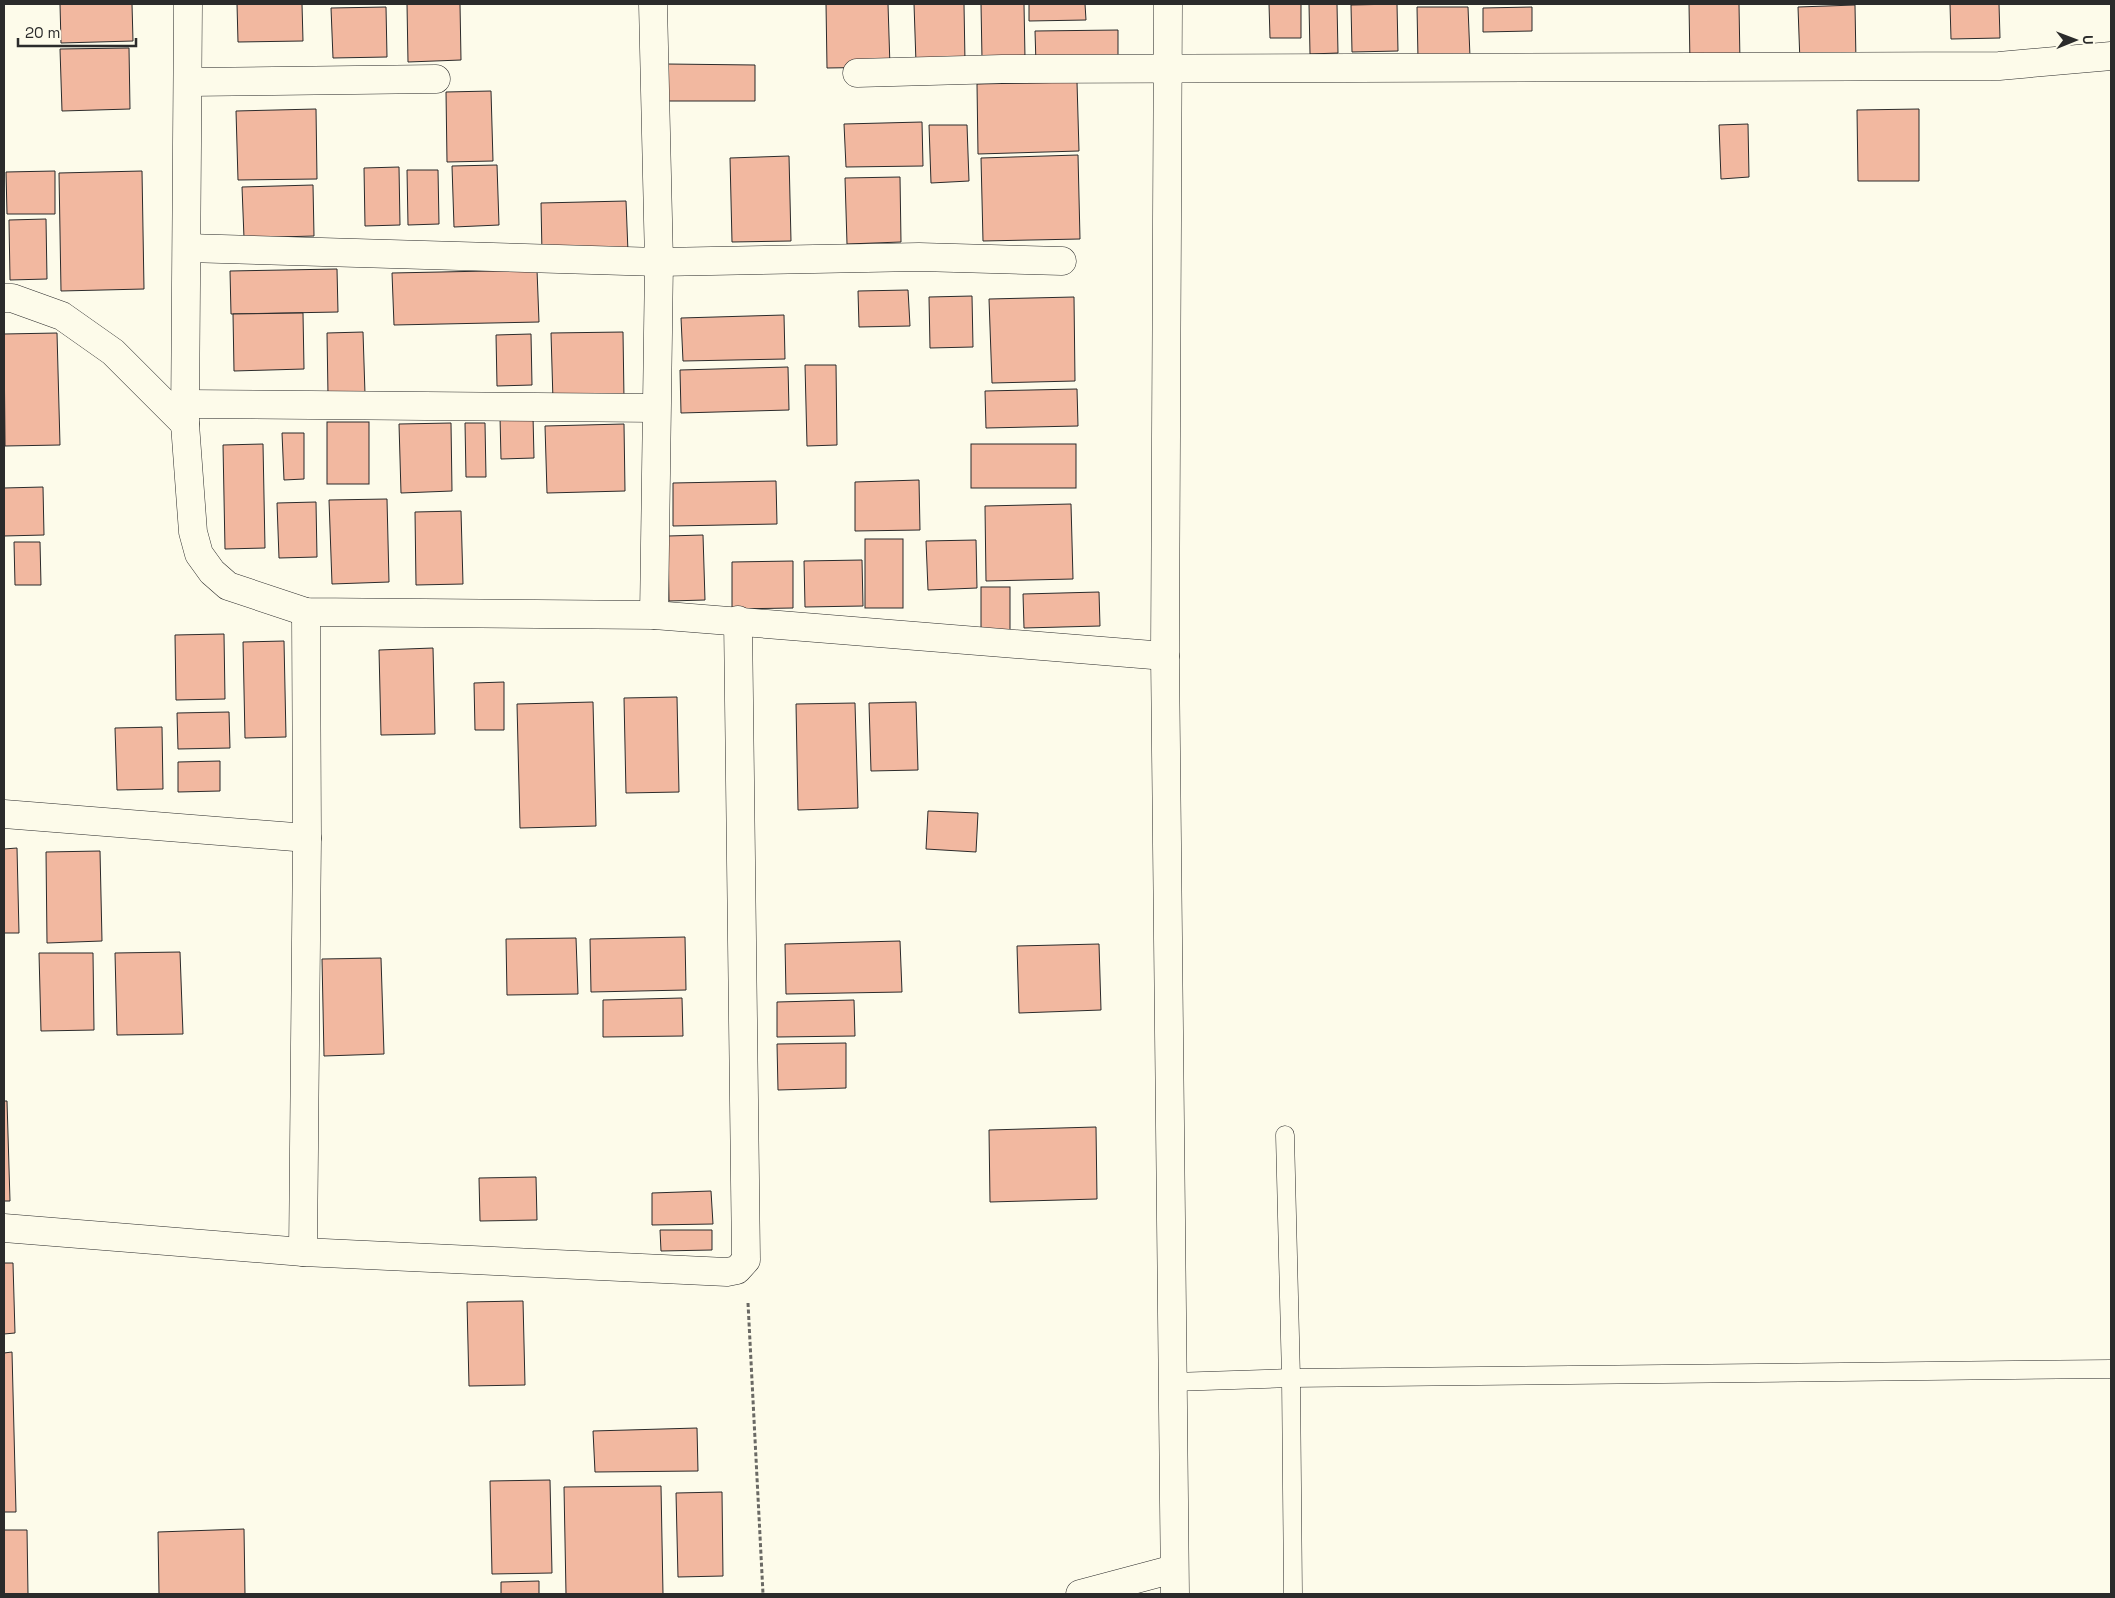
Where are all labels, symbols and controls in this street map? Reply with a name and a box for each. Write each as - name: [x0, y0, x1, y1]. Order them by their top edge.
- scale bar: [18, 15, 135, 47]
- north arrow: [2050, 15, 2100, 65]
- text: 20 m: [25, 23, 60, 42]
- text: U: [2079, 35, 2097, 45]

